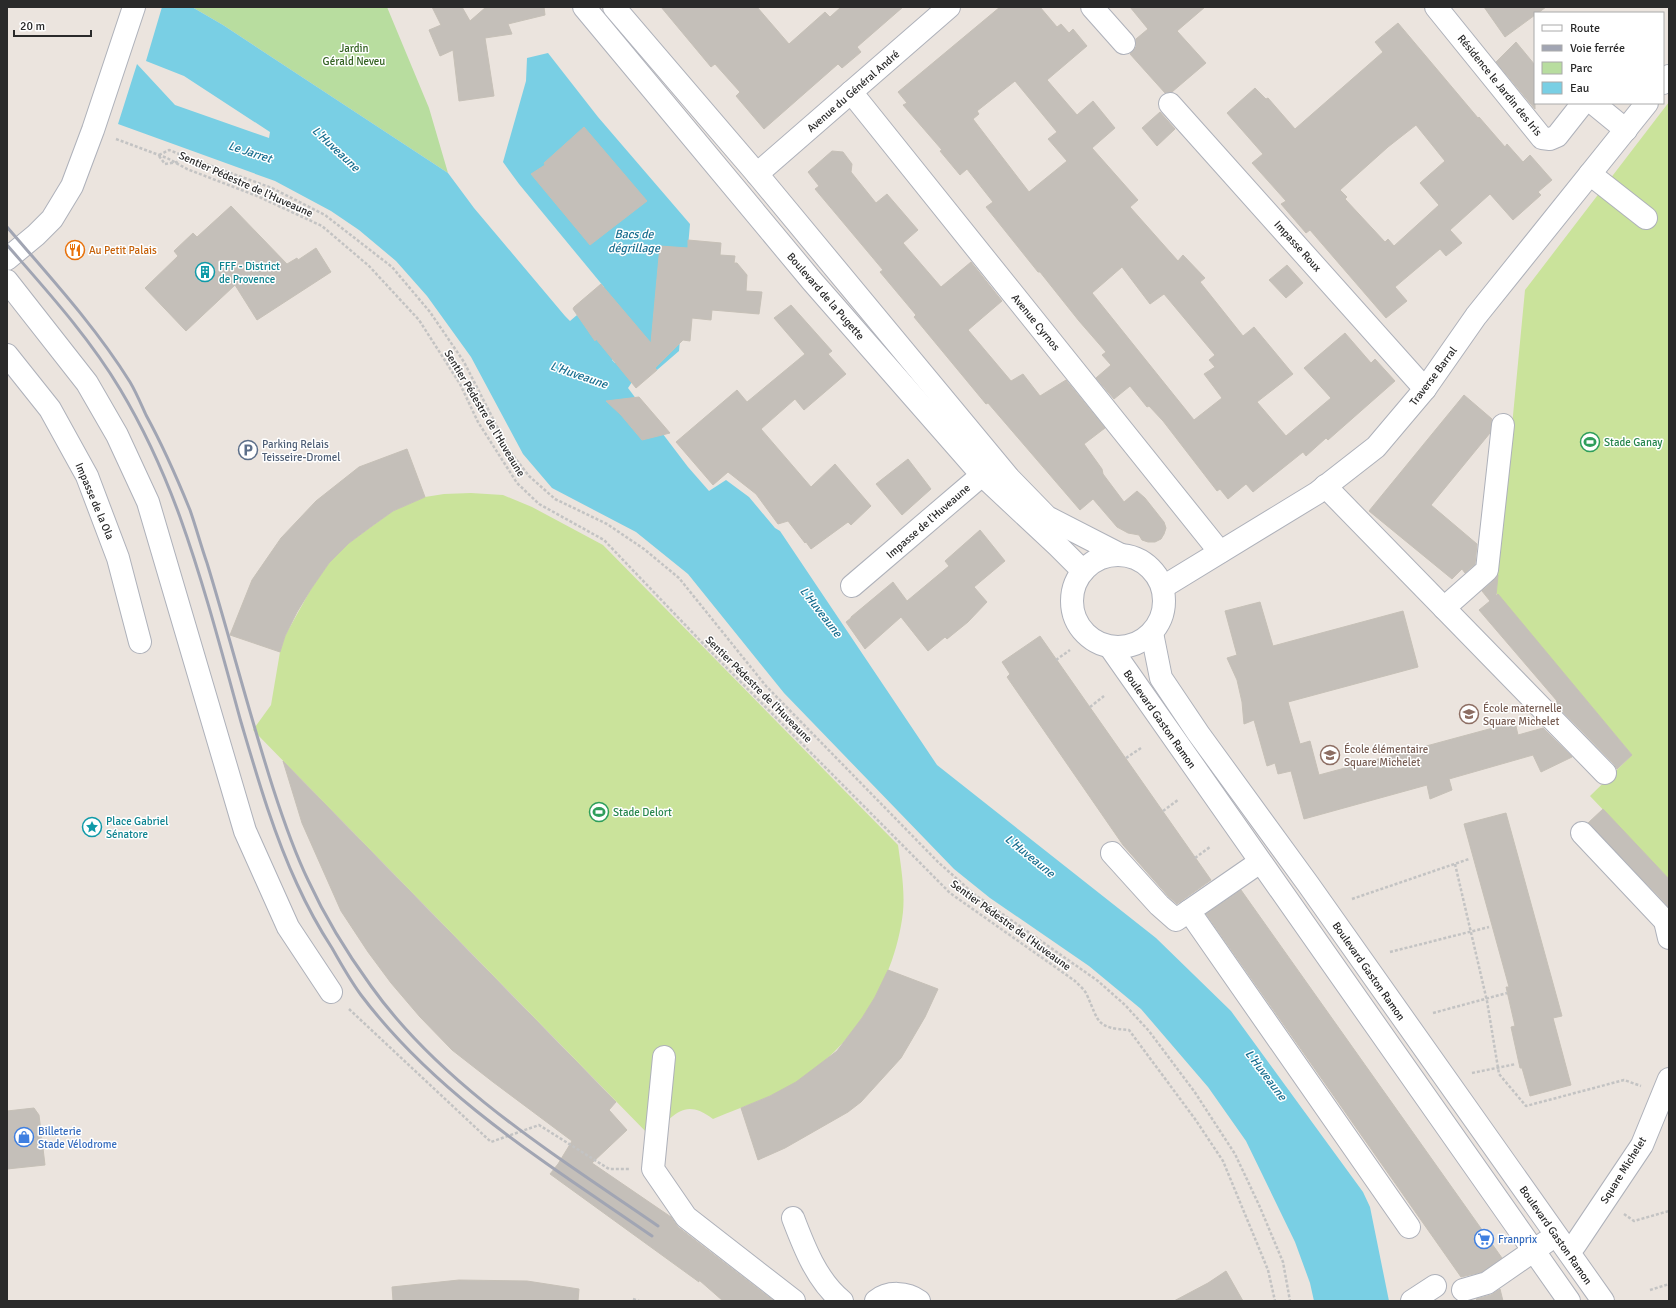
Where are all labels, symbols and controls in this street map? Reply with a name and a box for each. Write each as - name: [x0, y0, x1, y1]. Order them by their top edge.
- scale bar: [14, 12, 91, 38]
- legend: [1534, 12, 1664, 104]
- text: 20 m: [20, 19, 45, 34]
- text: Route: [1570, 21, 1600, 36]
- street label: Résidence le Jardin des Iris: [1455, 32, 1545, 139]
- text: Voie ferrée: [1570, 41, 1625, 56]
- park label: Jardin Gérald Neveu: [323, 42, 385, 68]
- street label: Avenue du Général André: [804, 48, 902, 135]
- text: Parc: [1570, 61, 1593, 76]
- text: Eau: [1570, 81, 1589, 96]
- water label: L'Huveaune: [309, 123, 363, 176]
- water label: Le Jarret: [226, 138, 275, 167]
- street label: Sentier Pédestre de l'Huveaune: [177, 149, 315, 220]
- street label: Impasse Roux: [1271, 218, 1324, 275]
- water label: Bacs de dégrillage: [608, 227, 661, 256]
- restaurant icon: Au Petit Palais: [64, 239, 86, 261]
- place label: Au Petit Palais: [89, 244, 157, 257]
- street label: Boulevard de la Pugette: [784, 250, 867, 343]
- place label: FFF - District de Provence: [219, 260, 280, 286]
- building icon: FFF - District de Provence: [194, 261, 216, 283]
- street label: Avenue Cyrnos: [1009, 291, 1063, 353]
- street label: Traverse Barral: [1407, 344, 1460, 408]
- street label: Sentier Pédestre de l'Huveaune: [442, 348, 528, 479]
- water label: L'Huveaune: [548, 359, 610, 393]
- sports icon: Stade Ganay: [1579, 431, 1601, 453]
- place label: Stade Ganay: [1604, 436, 1663, 449]
- place label: Parking Relais Teisseire-Dromel: [262, 438, 340, 464]
- parking icon: Parking Relais Teisseire-Dromel: [237, 439, 259, 461]
- street label: Impasse de la Ola: [73, 461, 117, 542]
- street label: Impasse de l'Huveaune: [884, 481, 973, 561]
- water label: L'Huveaune: [796, 584, 846, 641]
- street label: Sentier Pédestre de l'Huveaune: [703, 633, 815, 745]
- street label: Boulevard Gaston Ramon: [1121, 667, 1199, 771]
- place label: École maternelle Square Michelet: [1483, 701, 1562, 728]
- school or university icon: École maternelle Square Michelet: [1458, 703, 1480, 725]
- place label: École élémentaire Square Michelet: [1344, 742, 1428, 769]
- school or university icon: École élémentaire Square Michelet: [1319, 744, 1341, 766]
- sports icon: Stade Delort: [588, 801, 610, 823]
- place label: Stade Delort: [613, 806, 672, 819]
- place label: Place Gabriel Sénatore: [106, 815, 168, 841]
- place icon: Place Gabriel Sénatore: [81, 816, 103, 838]
- water label: L'Huveaune: [1002, 832, 1058, 882]
- street label: Sentier Pédestre de l'Huveaune: [948, 877, 1073, 973]
- street label: Boulevard Gaston Ramon: [1330, 919, 1408, 1023]
- water label: L'Huveaune: [1242, 1047, 1290, 1104]
- place label: Billeterie Stade Vélodrome: [38, 1125, 117, 1151]
- shop icon: Billeterie Stade Vélodrome: [13, 1126, 35, 1148]
- street label: Square Michelet: [1598, 1134, 1649, 1206]
- street label: Boulevard Gaston Ramon: [1517, 1183, 1595, 1287]
- supermarket icon: Franprix: [1473, 1228, 1495, 1250]
- place label: Franprix: [1498, 1233, 1537, 1246]

